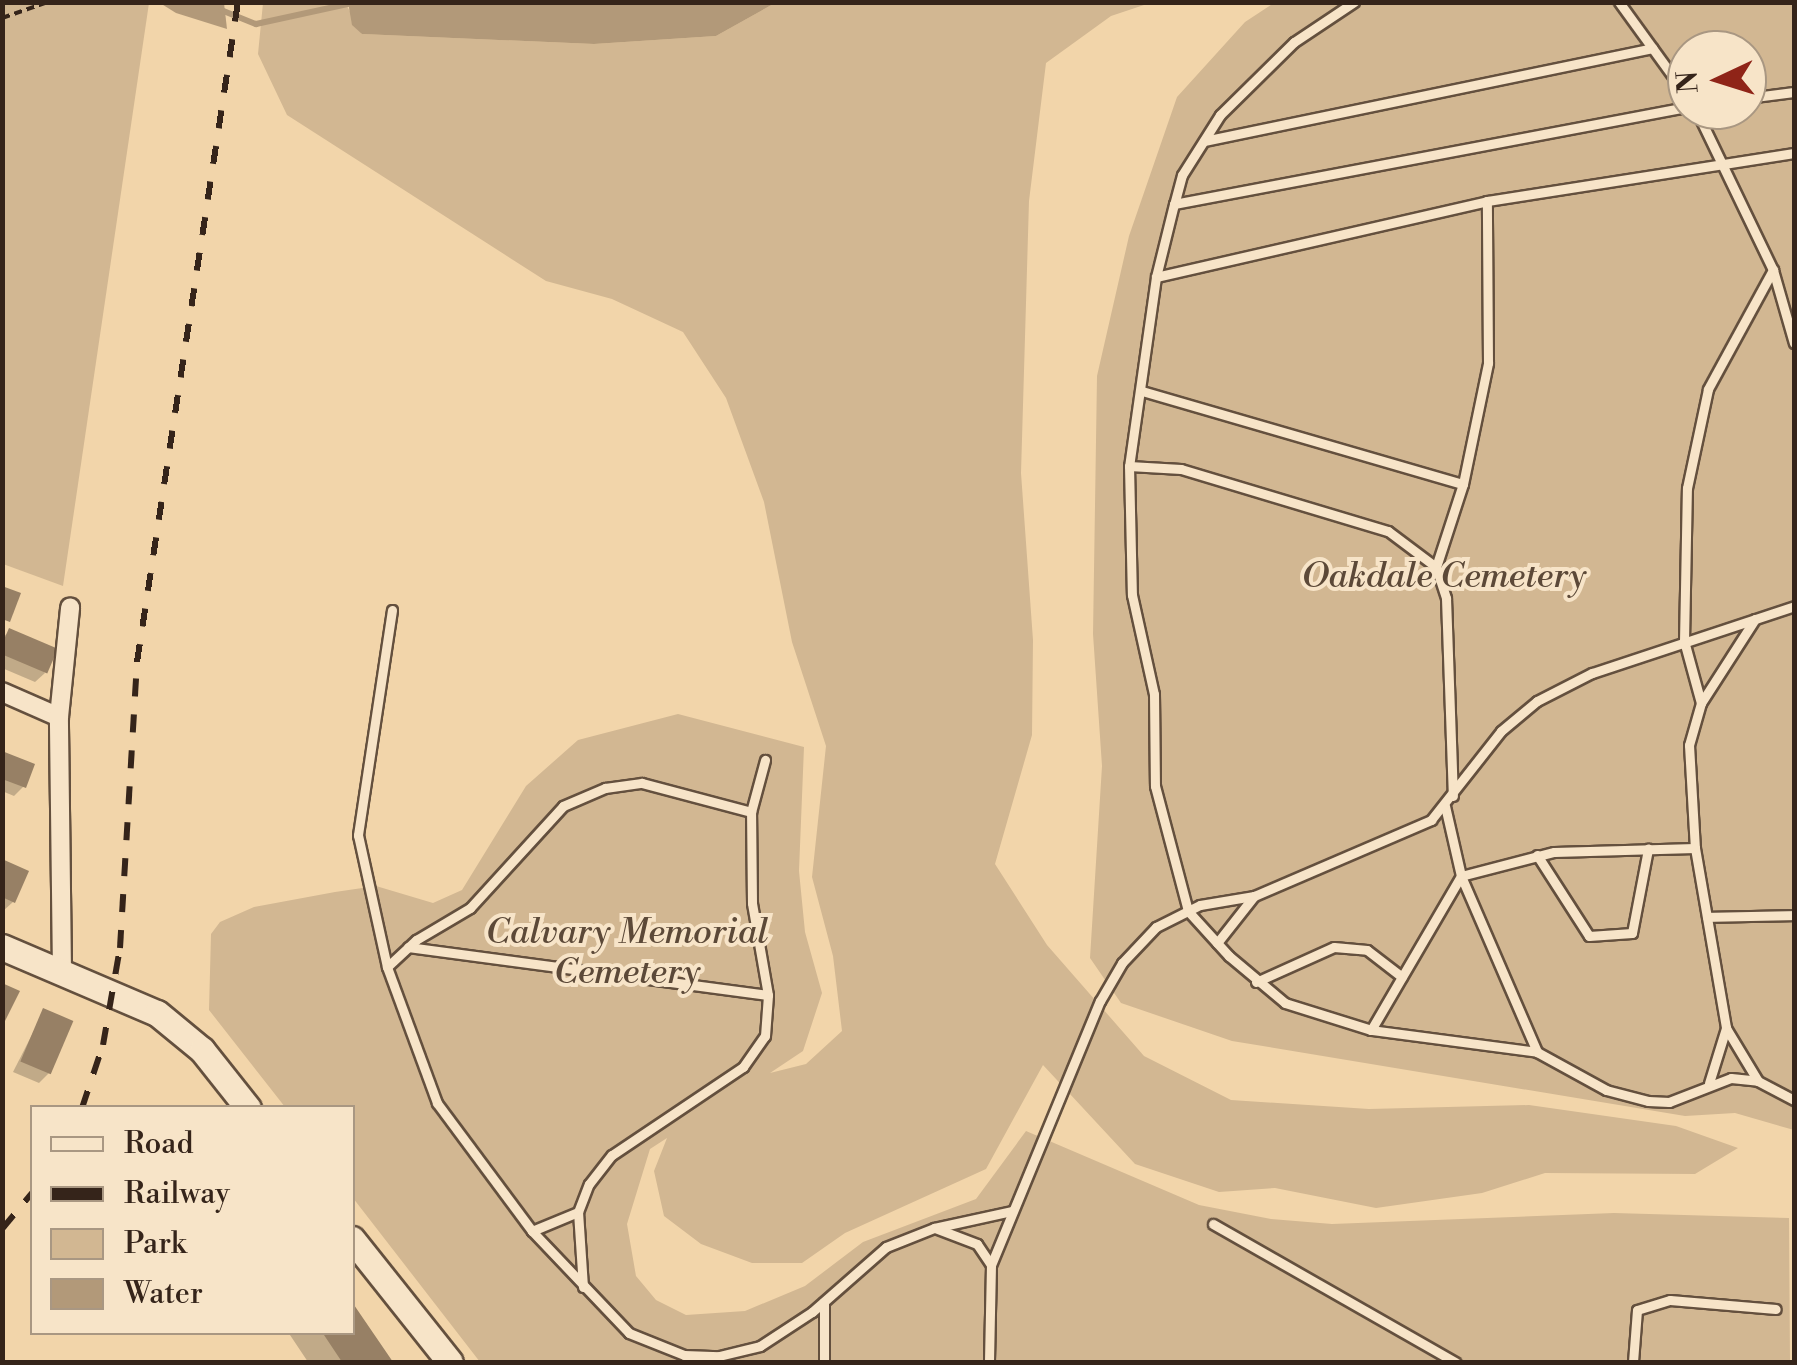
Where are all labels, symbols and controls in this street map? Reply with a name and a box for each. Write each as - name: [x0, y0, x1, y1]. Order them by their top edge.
- north arrow: [1667, 30, 1767, 130]
- text: N: [1670, 70, 1707, 94]
- park label: Oakdale Cemetery: [1301, 556, 1587, 598]
- park label: Calvary Memorial Cemetery: [486, 912, 768, 994]
- legend: [30, 1105, 355, 1335]
- text: Road: [124, 1125, 194, 1163]
- text: Railway: [124, 1175, 230, 1213]
- text: Park: [124, 1225, 186, 1263]
- text: Water: [124, 1275, 203, 1313]

